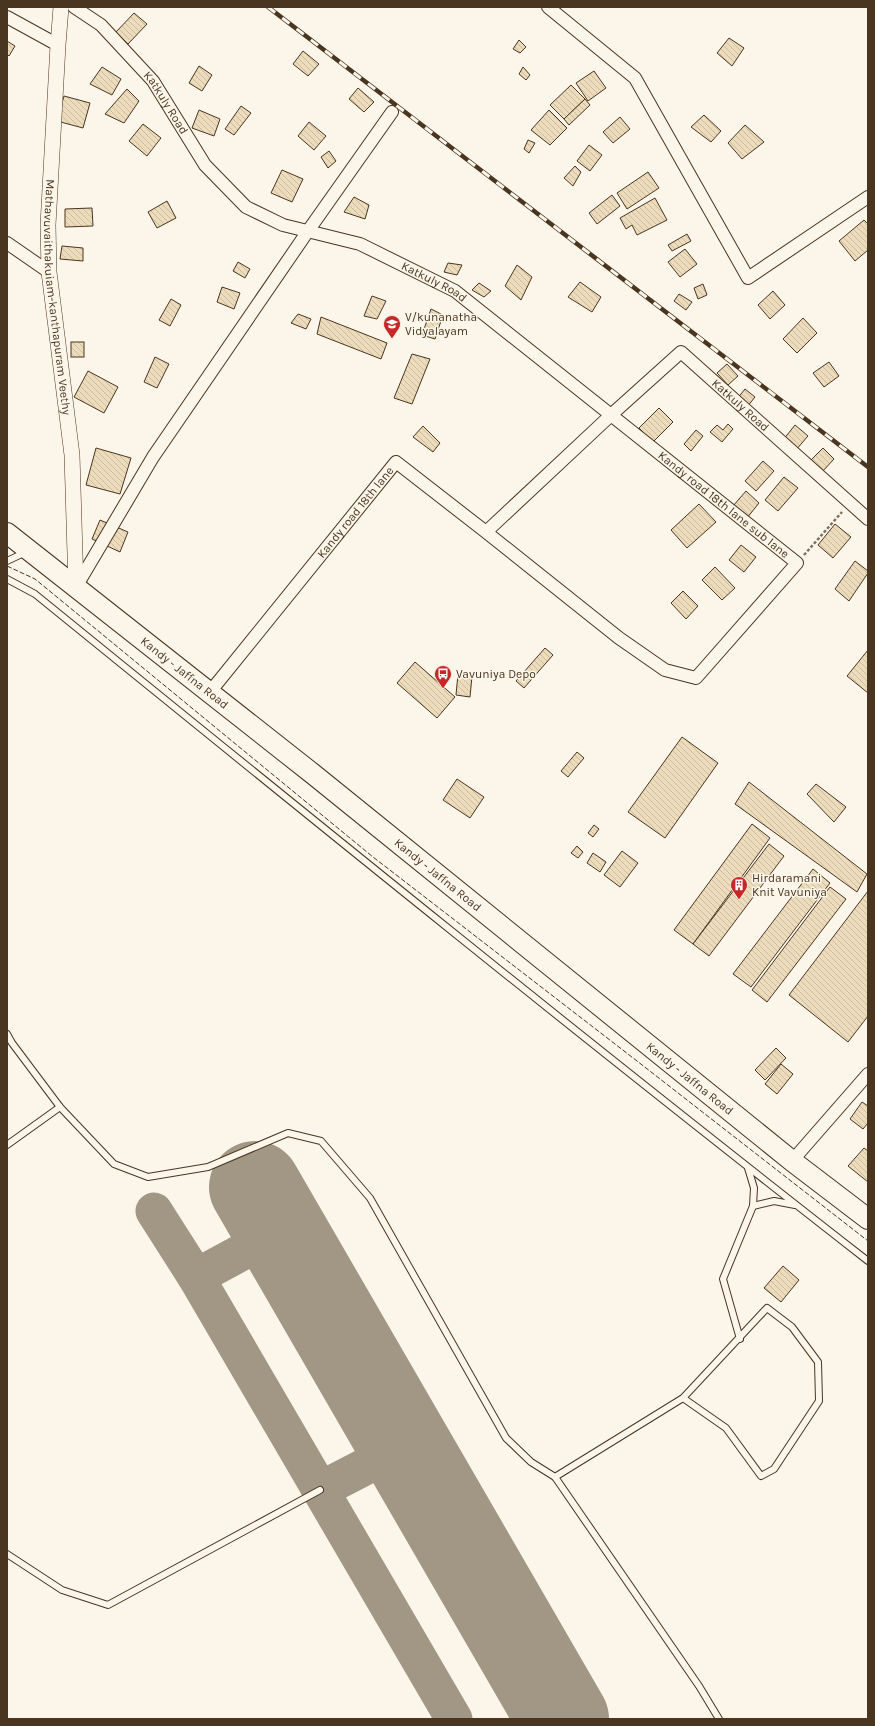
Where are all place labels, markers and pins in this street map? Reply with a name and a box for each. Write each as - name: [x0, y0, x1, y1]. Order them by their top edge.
- place label: V/kunanatha Vidyalayam: [405, 310, 477, 338]
- school or university icon: V/kunanatha Vidyalayam: [382, 314, 402, 339]
- bus stop icon: Vavuniya Depo: [433, 664, 453, 689]
- place label: Vavuniya Depo: [456, 667, 536, 681]
- place label: Hirdaramani Knit Vavuniya: [752, 871, 827, 899]
- building icon: Hirdaramani Knit Vavuniya: [729, 875, 749, 900]

